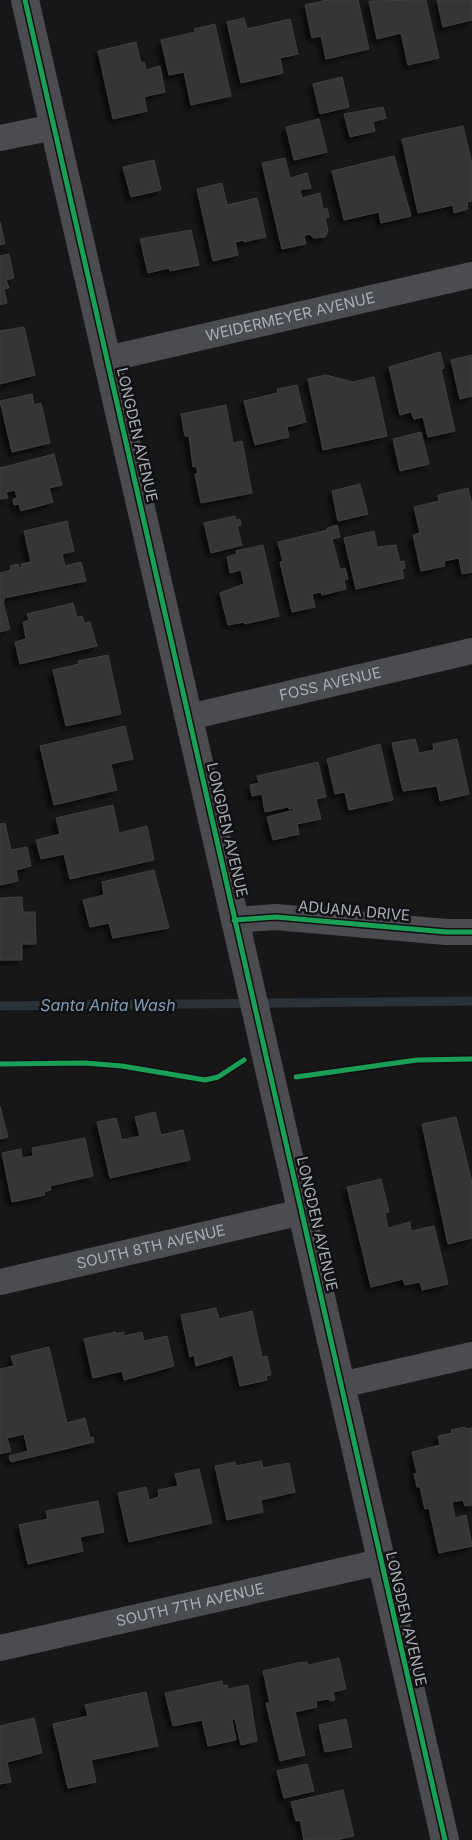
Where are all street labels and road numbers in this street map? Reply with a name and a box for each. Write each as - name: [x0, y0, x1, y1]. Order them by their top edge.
- street label: WEIDERMEYER AVENUE: [204, 288, 377, 345]
- street label: LONGDEN AVENUE: [113, 366, 162, 504]
- street label: FOSS AVENUE: [277, 663, 383, 705]
- street label: LONGDEN AVENUE: [203, 761, 252, 899]
- street label: ADUANA DRIVE: [297, 896, 411, 925]
- street label: LONGDEN AVENUE: [293, 1155, 342, 1293]
- street label: SOUTH 8TH AVENUE: [75, 1220, 227, 1273]
- street label: LONGDEN AVENUE: [382, 1550, 431, 1688]
- street label: SOUTH 7TH AVENUE: [114, 1579, 266, 1630]

